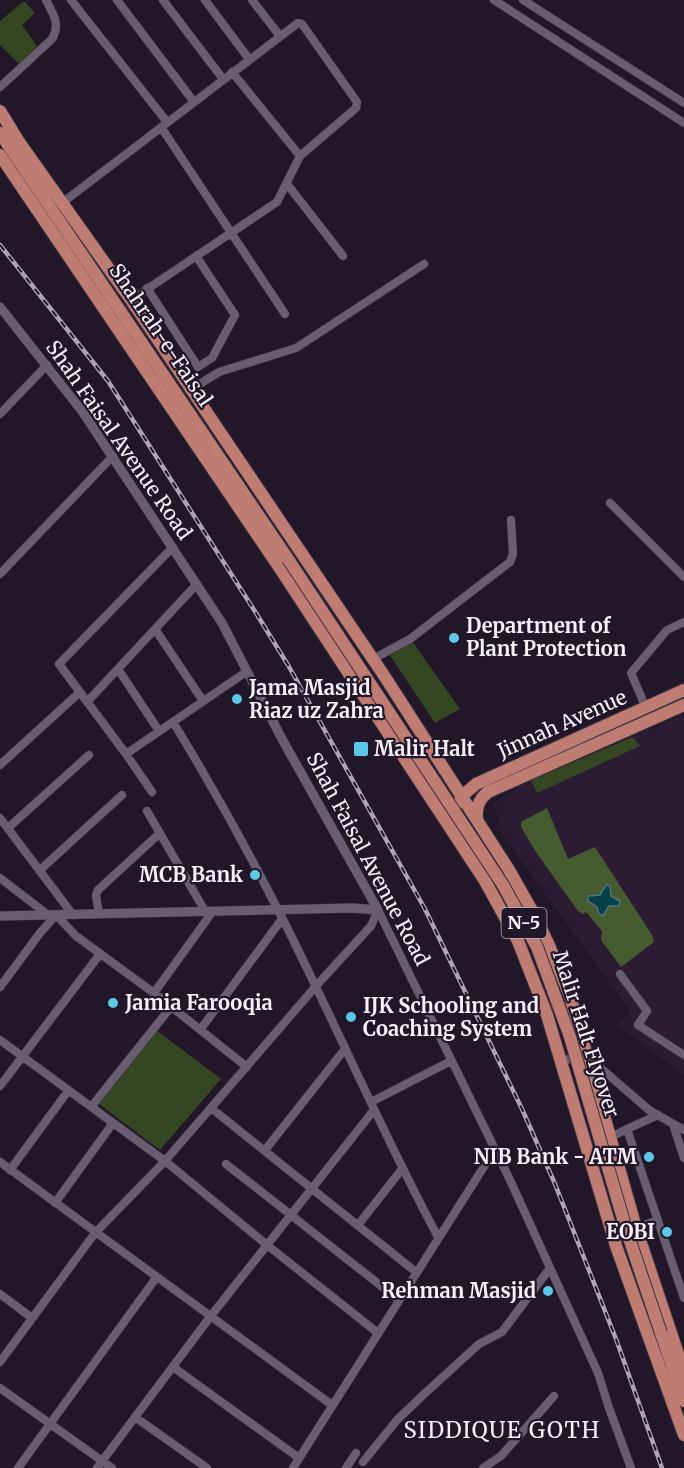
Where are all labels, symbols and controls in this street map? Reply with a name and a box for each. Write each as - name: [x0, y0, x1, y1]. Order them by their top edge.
- street label: Shahrah-e-Faisal: [104, 259, 218, 411]
- street label: Shah Faisal Avenue Road: [41, 335, 198, 544]
- place label: Department of Plant Protection: [466, 613, 627, 661]
- marker: Department of Plant Protection: [447, 631, 461, 645]
- place label: Jama Masjid Riaz uz Zahra: [248, 675, 384, 723]
- street label: Jinnah Avenue: [492, 684, 630, 764]
- marker: Jama Masjid Riaz uz Zahra: [230, 692, 244, 706]
- place label: Malir Halt: [374, 736, 475, 761]
- marker: Malir Halt: [352, 740, 370, 758]
- street label: Shah Faisal Avenue Road: [302, 748, 435, 970]
- place label: MCB Bank: [139, 862, 243, 887]
- marker: MCB Bank: [248, 868, 262, 882]
- road number: N-5: [502, 908, 546, 938]
- street label: Malir Halt Flyover: [548, 947, 625, 1120]
- place label: Jamia Farooqia: [124, 990, 273, 1015]
- place label: IJK Schooling and Coaching System: [363, 993, 539, 1041]
- marker: Jamia Farooqia: [106, 996, 120, 1010]
- marker: IJK Schooling and Coaching System: [344, 1010, 358, 1024]
- place label: NIB Bank - ATM: [474, 1144, 638, 1169]
- marker: NIB Bank - ATM: [642, 1150, 656, 1164]
- place label: EOBI: [606, 1219, 655, 1244]
- marker: EOBI: [660, 1225, 674, 1239]
- place label: Rehman Masjid: [381, 1278, 536, 1303]
- marker: Rehman Masjid: [541, 1284, 555, 1298]
- district label: SIDDIQUE GOTH: [403, 1416, 601, 1444]

